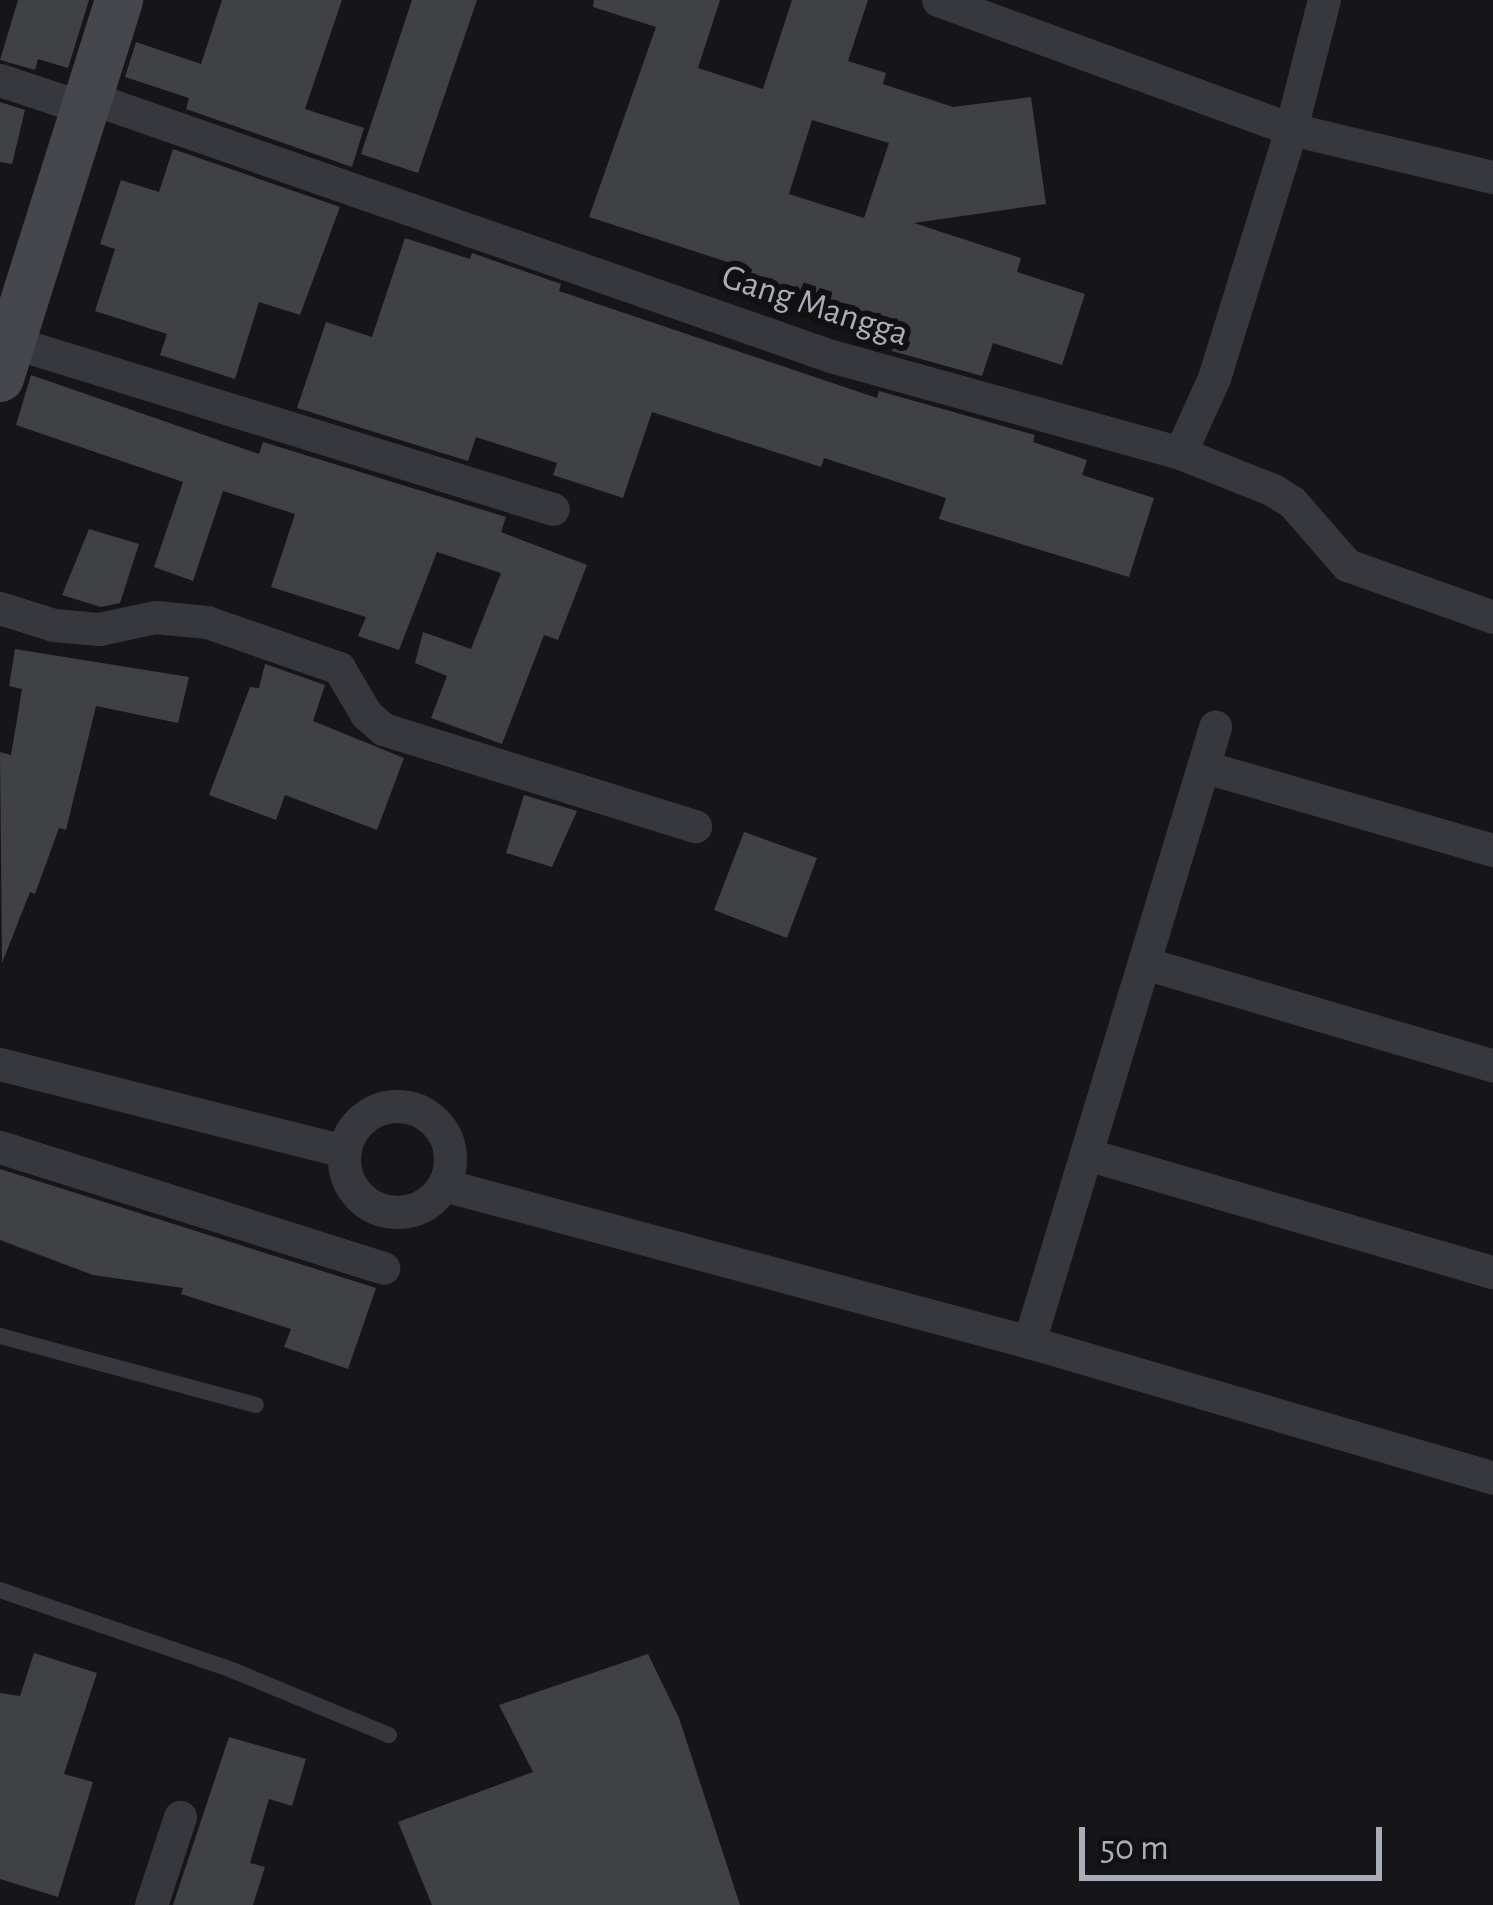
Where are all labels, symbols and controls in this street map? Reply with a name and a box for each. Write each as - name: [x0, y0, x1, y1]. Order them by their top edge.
- street label: Gang Mangga: [716, 256, 914, 356]
- scale bar: [1085, 1803, 1388, 1877]
- text: 50 m: [1100, 1830, 1169, 1866]

